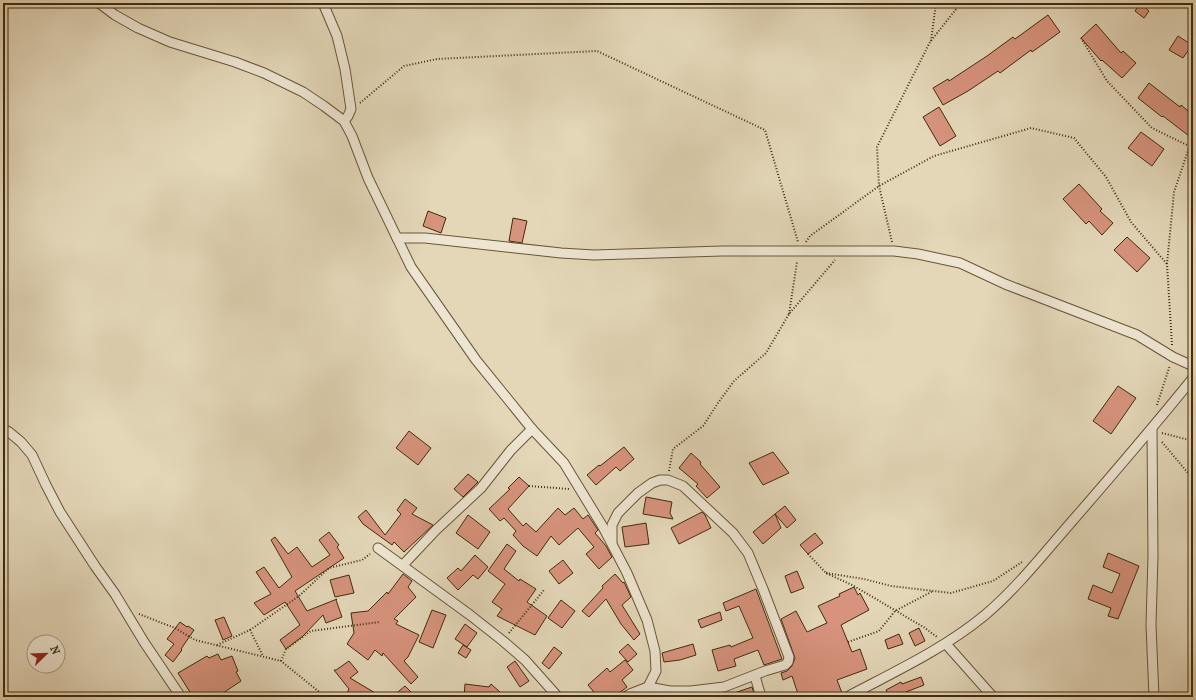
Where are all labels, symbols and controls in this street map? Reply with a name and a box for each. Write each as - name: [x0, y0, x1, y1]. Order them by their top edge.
- north arrow: [26, 634, 66, 674]
- text: N: [47, 644, 63, 657]

